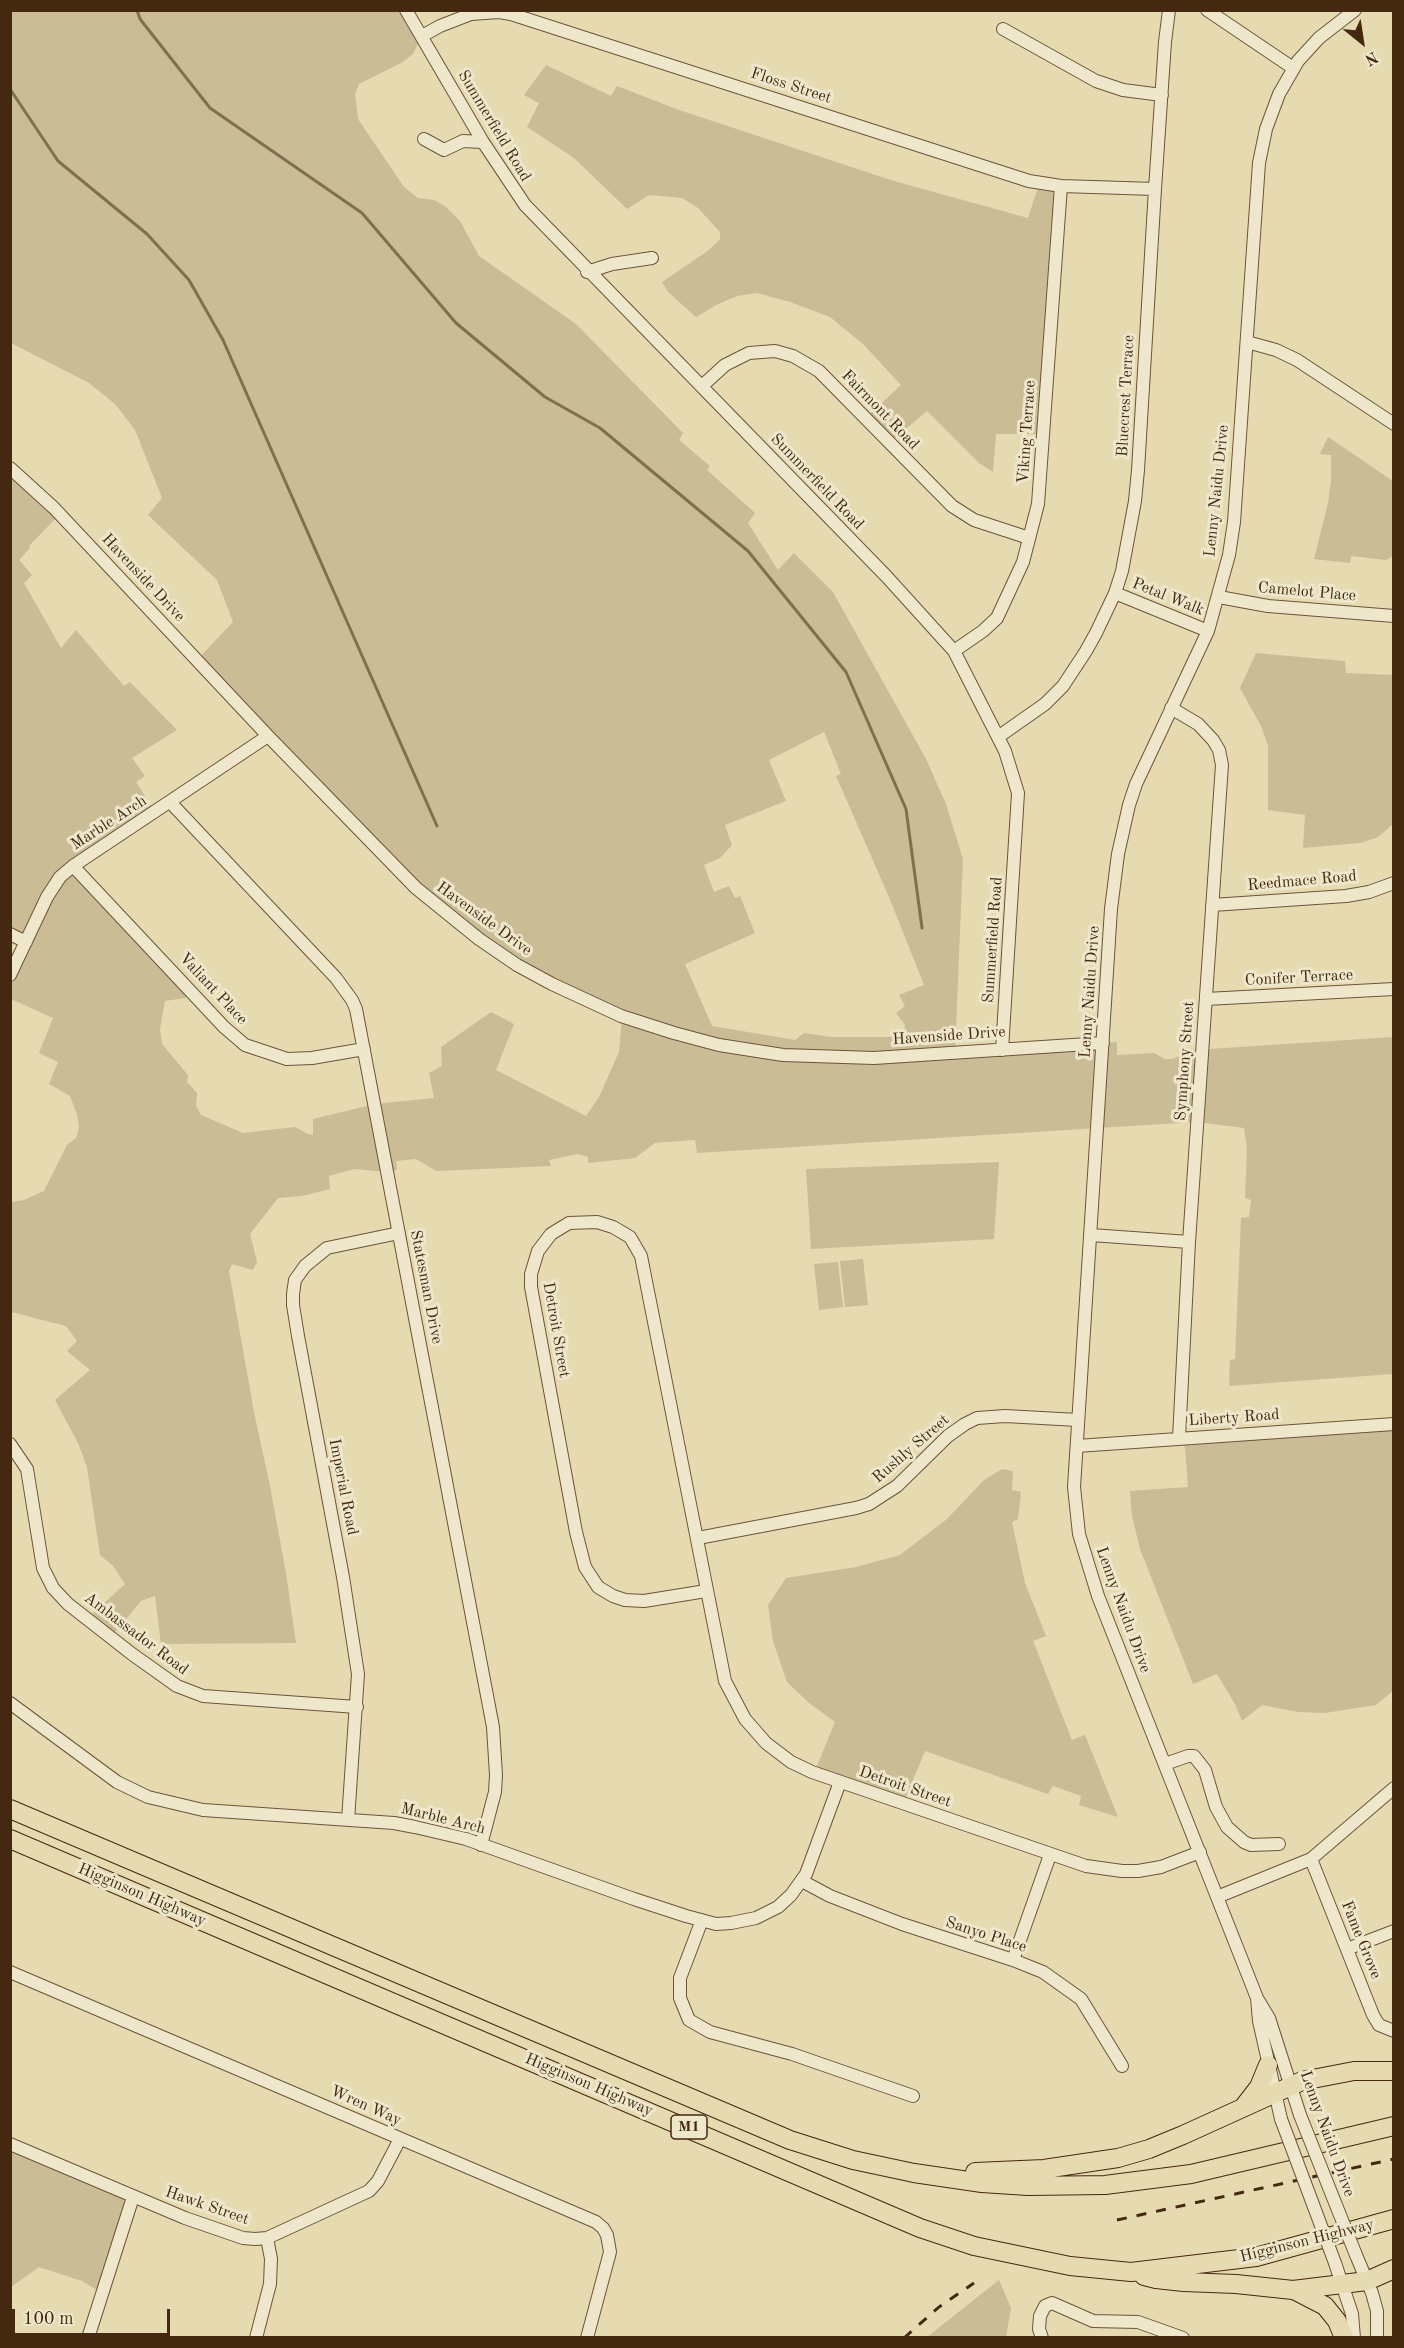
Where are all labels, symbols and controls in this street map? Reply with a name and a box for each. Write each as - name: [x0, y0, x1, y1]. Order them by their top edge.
- north arrow: [1332, 12, 1392, 72]
- text: N: [1362, 48, 1380, 68]
- street label: Floss Street: [748, 64, 834, 108]
- street label: Summerfield Road: [453, 67, 535, 185]
- street label: Bluecrest Terrace: [1113, 334, 1139, 458]
- street label: Fairmont Road: [837, 366, 923, 454]
- street label: Viking Terrace: [1014, 380, 1040, 484]
- street label: Lenny Naidu Drive: [1201, 424, 1233, 558]
- street label: Summerfield Road: [766, 430, 868, 534]
- street label: Havenside Drive: [97, 530, 189, 626]
- street label: Petal Walk: [1129, 574, 1207, 620]
- street label: Camelot Place: [1257, 578, 1357, 606]
- street label: Marble Arch: [67, 791, 151, 855]
- street label: Reedmace Road: [1247, 867, 1357, 895]
- street label: Summerfield Road: [979, 876, 1007, 1004]
- street label: Havenside Drive: [432, 878, 536, 960]
- street label: Lenny Naidu Drive: [1076, 925, 1104, 1059]
- street label: Valiant Place: [175, 949, 251, 1029]
- street label: Conifer Terrace: [1244, 966, 1354, 990]
- street label: Symphony Street: [1171, 1000, 1199, 1122]
- street label: Havenside Drive: [892, 1022, 1006, 1050]
- street label: Statesman Drive: [406, 1228, 446, 1346]
- street label: Detroit Street: [538, 1281, 574, 1379]
- street label: Liberty Road: [1188, 1405, 1280, 1431]
- street label: Rushly Street: [869, 1410, 953, 1488]
- street label: Imperial Road: [324, 1437, 362, 1537]
- street label: Lenny Naidu Drive: [1091, 1544, 1155, 1676]
- street label: Ambassador Road: [80, 1588, 192, 1680]
- street label: Detroit Street: [856, 1762, 954, 1812]
- street label: Marble Arch: [399, 1799, 487, 1839]
- street label: Higginson Highway: [75, 1859, 209, 1931]
- street label: Fame Grove: [1337, 1898, 1385, 1982]
- street label: Sanyo Place: [943, 1913, 1029, 1957]
- street label: Higginson Highway: [522, 2049, 656, 2121]
- street label: Lenny Naidu Drive: [1295, 2068, 1359, 2200]
- street label: Wren Way: [327, 2082, 405, 2130]
- road number: M1: [671, 2115, 707, 2139]
- street label: Hawk Street: [162, 2183, 252, 2229]
- street label: Higginson Highway: [1238, 2215, 1376, 2267]
- scale bar: [15, 2297, 172, 2335]
- text: 100 m: [23, 2310, 74, 2328]

